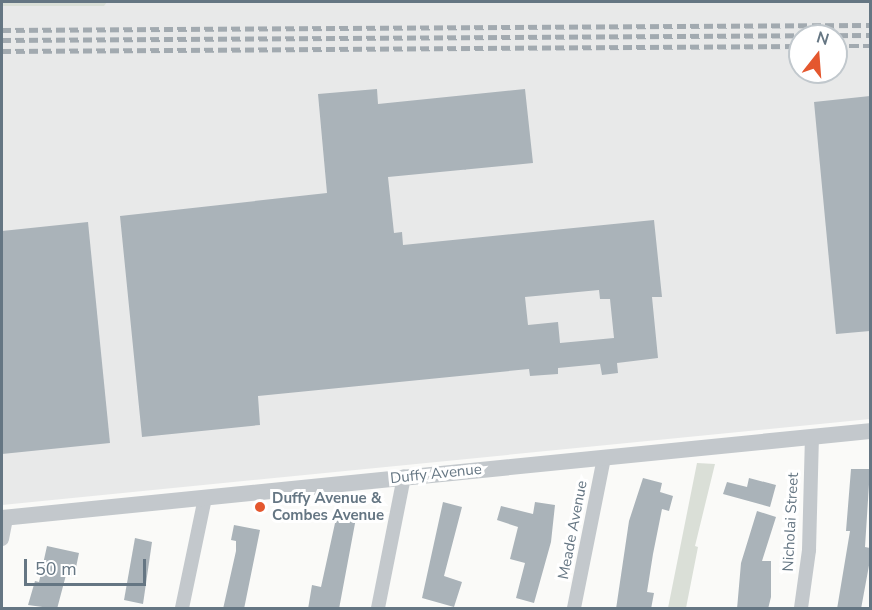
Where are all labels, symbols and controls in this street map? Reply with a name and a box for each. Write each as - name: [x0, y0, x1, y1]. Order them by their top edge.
- north arrow: [788, 24, 848, 84]
- text: N: [814, 26, 832, 51]
- street label: Duffy Avenue: [389, 460, 483, 488]
- street label: Nicholai Street: [779, 472, 803, 572]
- street label: Meade Avenue: [555, 479, 591, 581]
- place label: Duffy Avenue & Combes Avenue: [272, 489, 384, 524]
- marker: Duffy Avenue & Combes Avenue: [253, 500, 267, 514]
- scale bar: [27, 547, 148, 585]
- text: 50 m: [35, 557, 77, 581]

